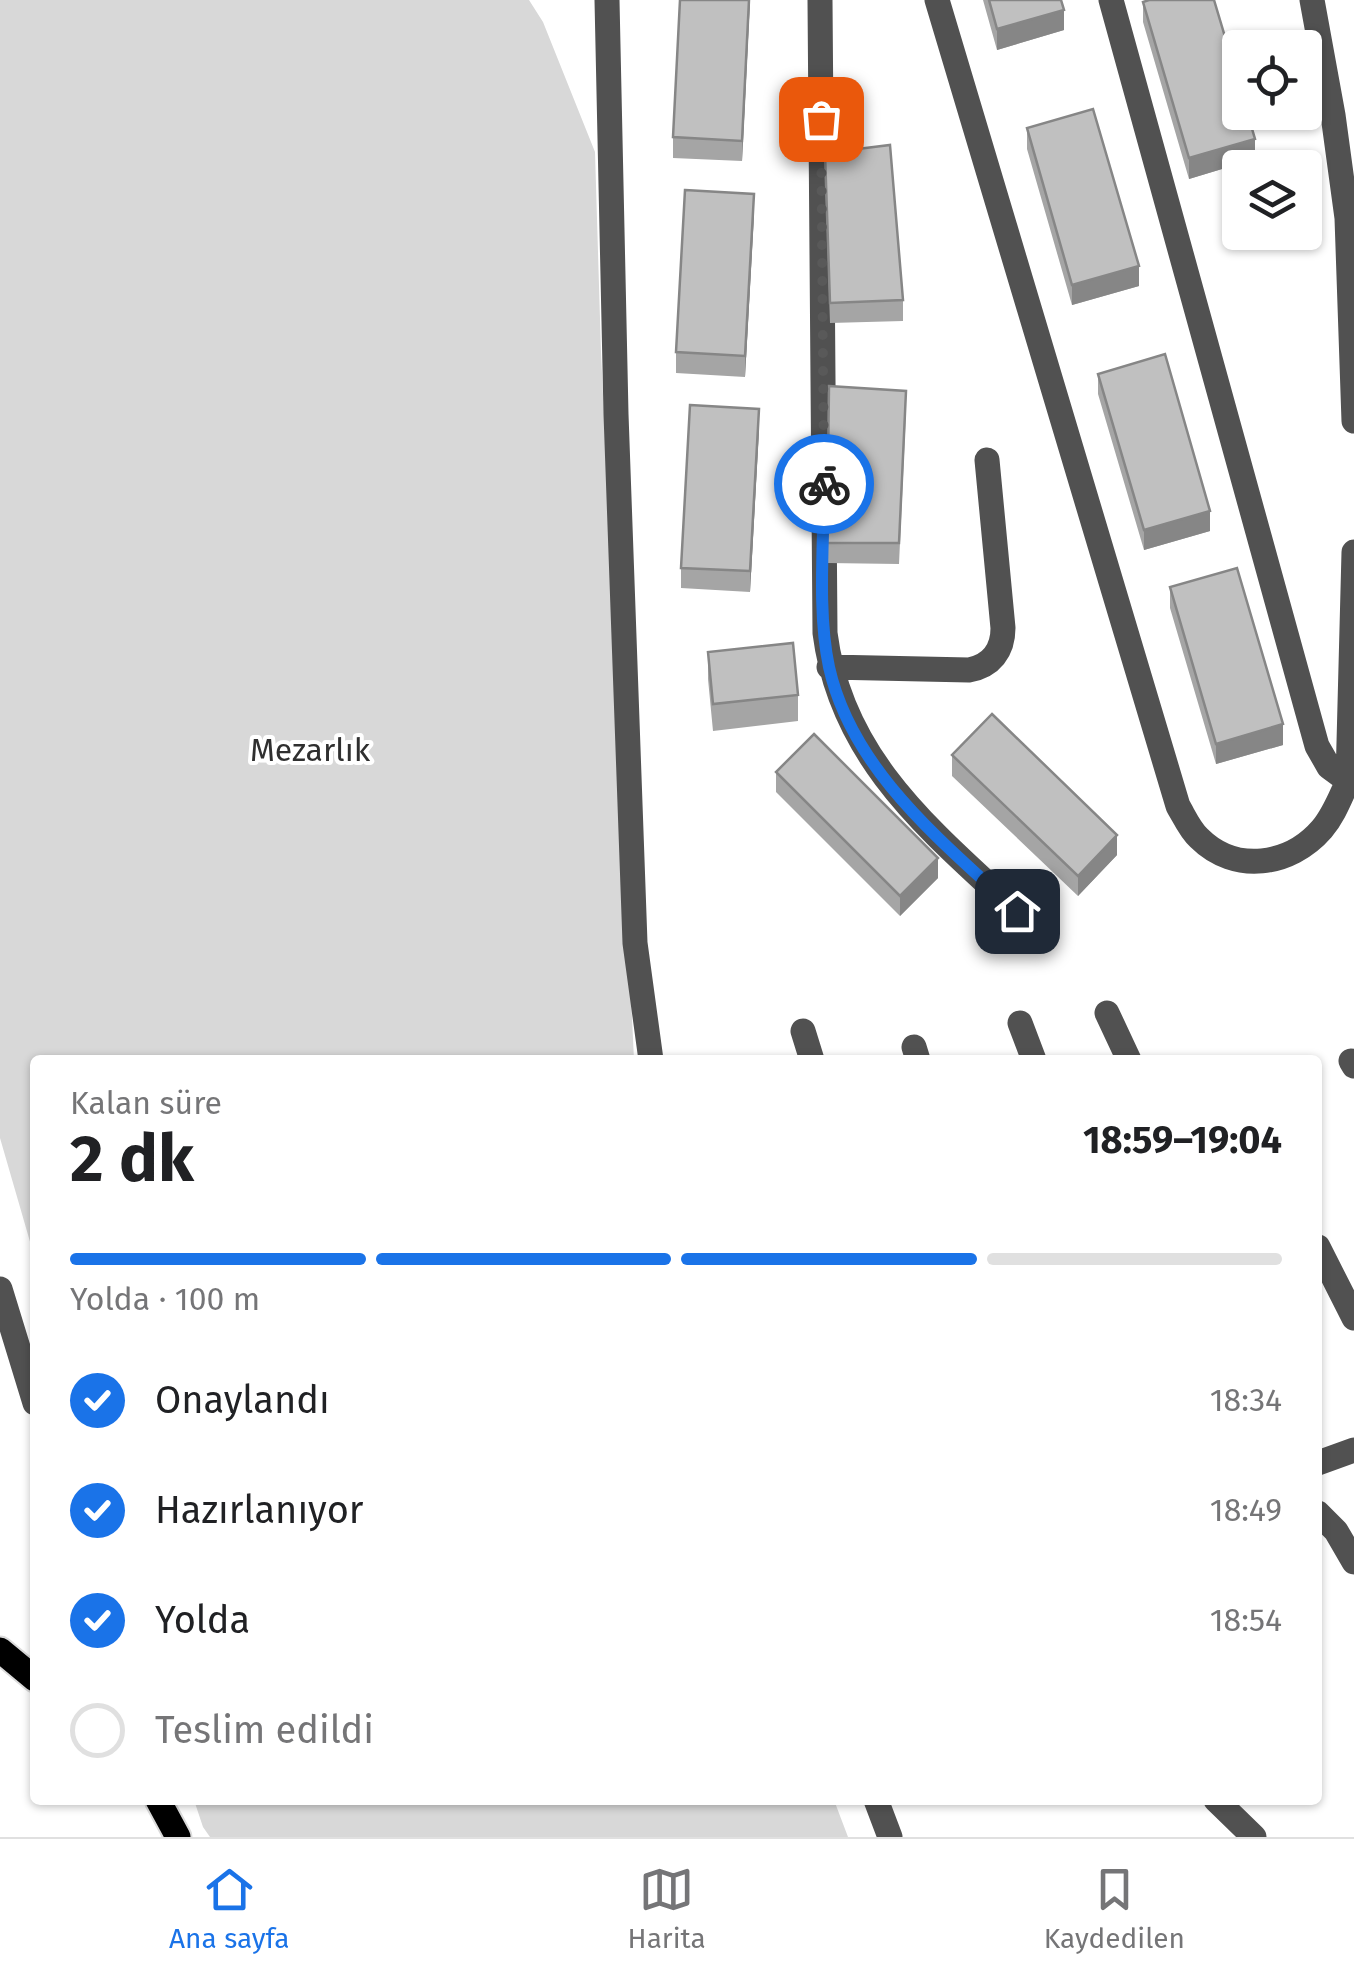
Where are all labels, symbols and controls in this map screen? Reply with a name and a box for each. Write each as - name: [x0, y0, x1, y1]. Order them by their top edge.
- map controls: [1222, 30, 1322, 250]
- button: locate: [1222, 30, 1322, 130]
- pin: [779, 77, 864, 162]
- icon: bag: [794, 92, 849, 147]
- button: layers: [1222, 150, 1322, 250]
- courier: [774, 434, 874, 534]
- icon: bike: [797, 457, 852, 512]
- park label: Mezarlık: [250, 731, 371, 769]
- pin: [975, 869, 1060, 954]
- icon: home: [990, 884, 1045, 939]
- text: Kalan süre: [70, 1084, 222, 1122]
- text: 18:59–19:04: [1083, 1117, 1282, 1163]
- text: 2 dk: [70, 1120, 194, 1198]
- text: Yolda · 100 m: [70, 1280, 260, 1318]
- icon: check: [70, 1373, 125, 1428]
- text: Onaylandı: [155, 1377, 330, 1423]
- text: 18:34: [1210, 1381, 1282, 1419]
- icon: check: [70, 1483, 125, 1538]
- text: Hazırlanıyor: [155, 1487, 364, 1533]
- text: 18:49: [1210, 1491, 1282, 1529]
- icon: check: [70, 1593, 125, 1648]
- text: Yolda: [155, 1597, 250, 1643]
- text: 18:54: [1210, 1601, 1282, 1639]
- text: Teslim edildi: [155, 1707, 374, 1753]
- tab: Ana sayfa: [169, 1862, 290, 1955]
- tab: Harita: [628, 1862, 706, 1955]
- tab: Kaydedilen: [1044, 1862, 1185, 1955]

